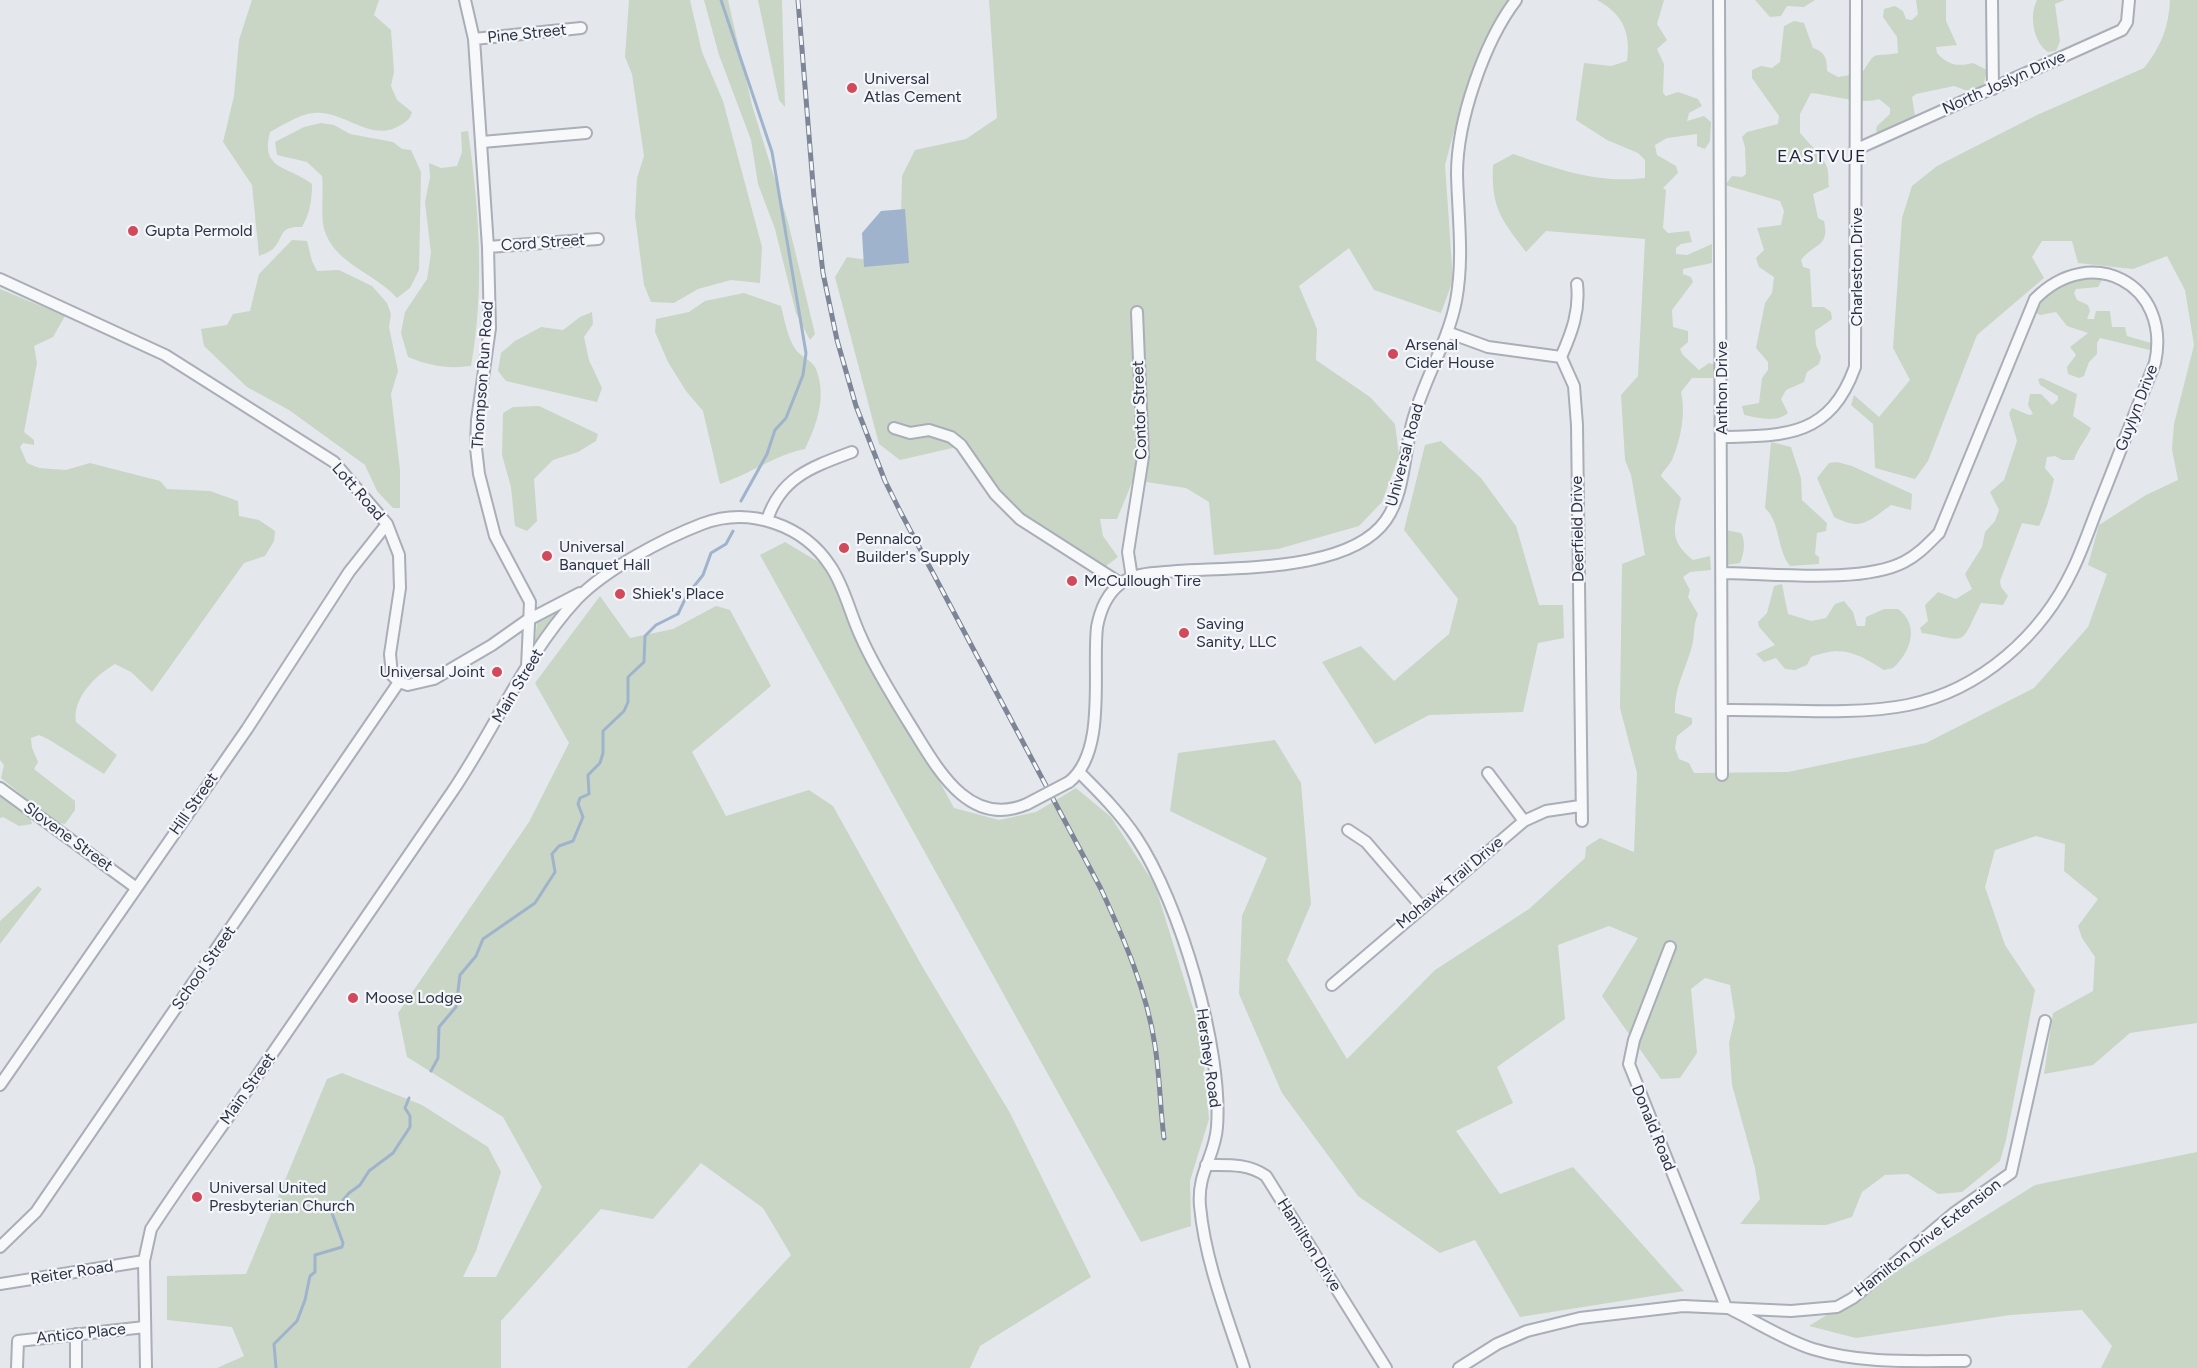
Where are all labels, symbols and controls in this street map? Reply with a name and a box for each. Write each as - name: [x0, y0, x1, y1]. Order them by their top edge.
- street label: Pine Street: [487, 20, 567, 48]
- street label: North Joslyn Drive: [1939, 47, 2069, 119]
- place label: Universal Atlas Cement: [864, 69, 962, 107]
- marker: Universal Atlas Cement: [845, 81, 859, 95]
- district label: EASTVUE: [1777, 146, 1867, 168]
- street label: Charleston Drive: [1847, 208, 1867, 326]
- place label: Gupta Permold: [145, 221, 253, 241]
- marker: Gupta Permold: [126, 224, 140, 238]
- street label: Cord Street: [500, 230, 586, 256]
- street label: Thompson Run Road: [468, 300, 498, 450]
- place label: Arsenal Cider House: [1405, 335, 1494, 373]
- street label: Anthon Drive: [1712, 341, 1732, 435]
- marker: Arsenal Cider House: [1386, 347, 1400, 361]
- street label: Contor Street: [1129, 360, 1151, 460]
- street label: Guylyn Drive: [2112, 362, 2162, 454]
- street label: Universal Road: [1382, 401, 1428, 509]
- street label: Lott Road: [328, 459, 388, 525]
- street label: Deerfield Drive: [1567, 476, 1589, 582]
- place label: Pennalco Builder's Supply: [856, 529, 970, 567]
- place label: Universal Banquet Hall: [559, 537, 650, 575]
- marker: Pennalco Builder's Supply: [837, 541, 851, 555]
- marker: Universal Banquet Hall: [540, 549, 554, 563]
- place label: McCullough Tire: [1084, 571, 1201, 591]
- marker: McCullough Tire: [1065, 574, 1079, 588]
- place label: Shiek's Place: [632, 584, 724, 604]
- marker: Shiek's Place: [613, 587, 627, 601]
- place label: Saving Sanity, LLC: [1196, 614, 1277, 652]
- marker: Saving Sanity, LLC: [1177, 626, 1191, 640]
- street label: Main Street: [488, 645, 548, 727]
- place label: Universal Joint: [379, 662, 485, 682]
- marker: Universal Joint: [490, 665, 504, 679]
- street label: Hill Street: [166, 769, 222, 839]
- street label: Slovene Street: [20, 798, 116, 876]
- street label: Mohawk Trail Drive: [1393, 833, 1507, 933]
- street label: School Street: [168, 922, 240, 1014]
- place label: Moose Lodge: [365, 988, 462, 1008]
- marker: Moose Lodge: [346, 991, 360, 1005]
- street label: Hershey Road: [1192, 1007, 1224, 1109]
- street label: Main Street: [216, 1049, 280, 1129]
- street label: Donald Road: [1627, 1082, 1679, 1174]
- street label: Hamilton Drive Extension: [1851, 1175, 2005, 1301]
- place label: Universal United Presbyterian Church: [209, 1178, 355, 1216]
- marker: Universal United Presbyterian Church: [190, 1190, 204, 1204]
- street label: Hamilton Drive: [1273, 1195, 1345, 1295]
- street label: Reiter Road: [29, 1257, 115, 1289]
- street label: Antico Place: [35, 1320, 127, 1348]

